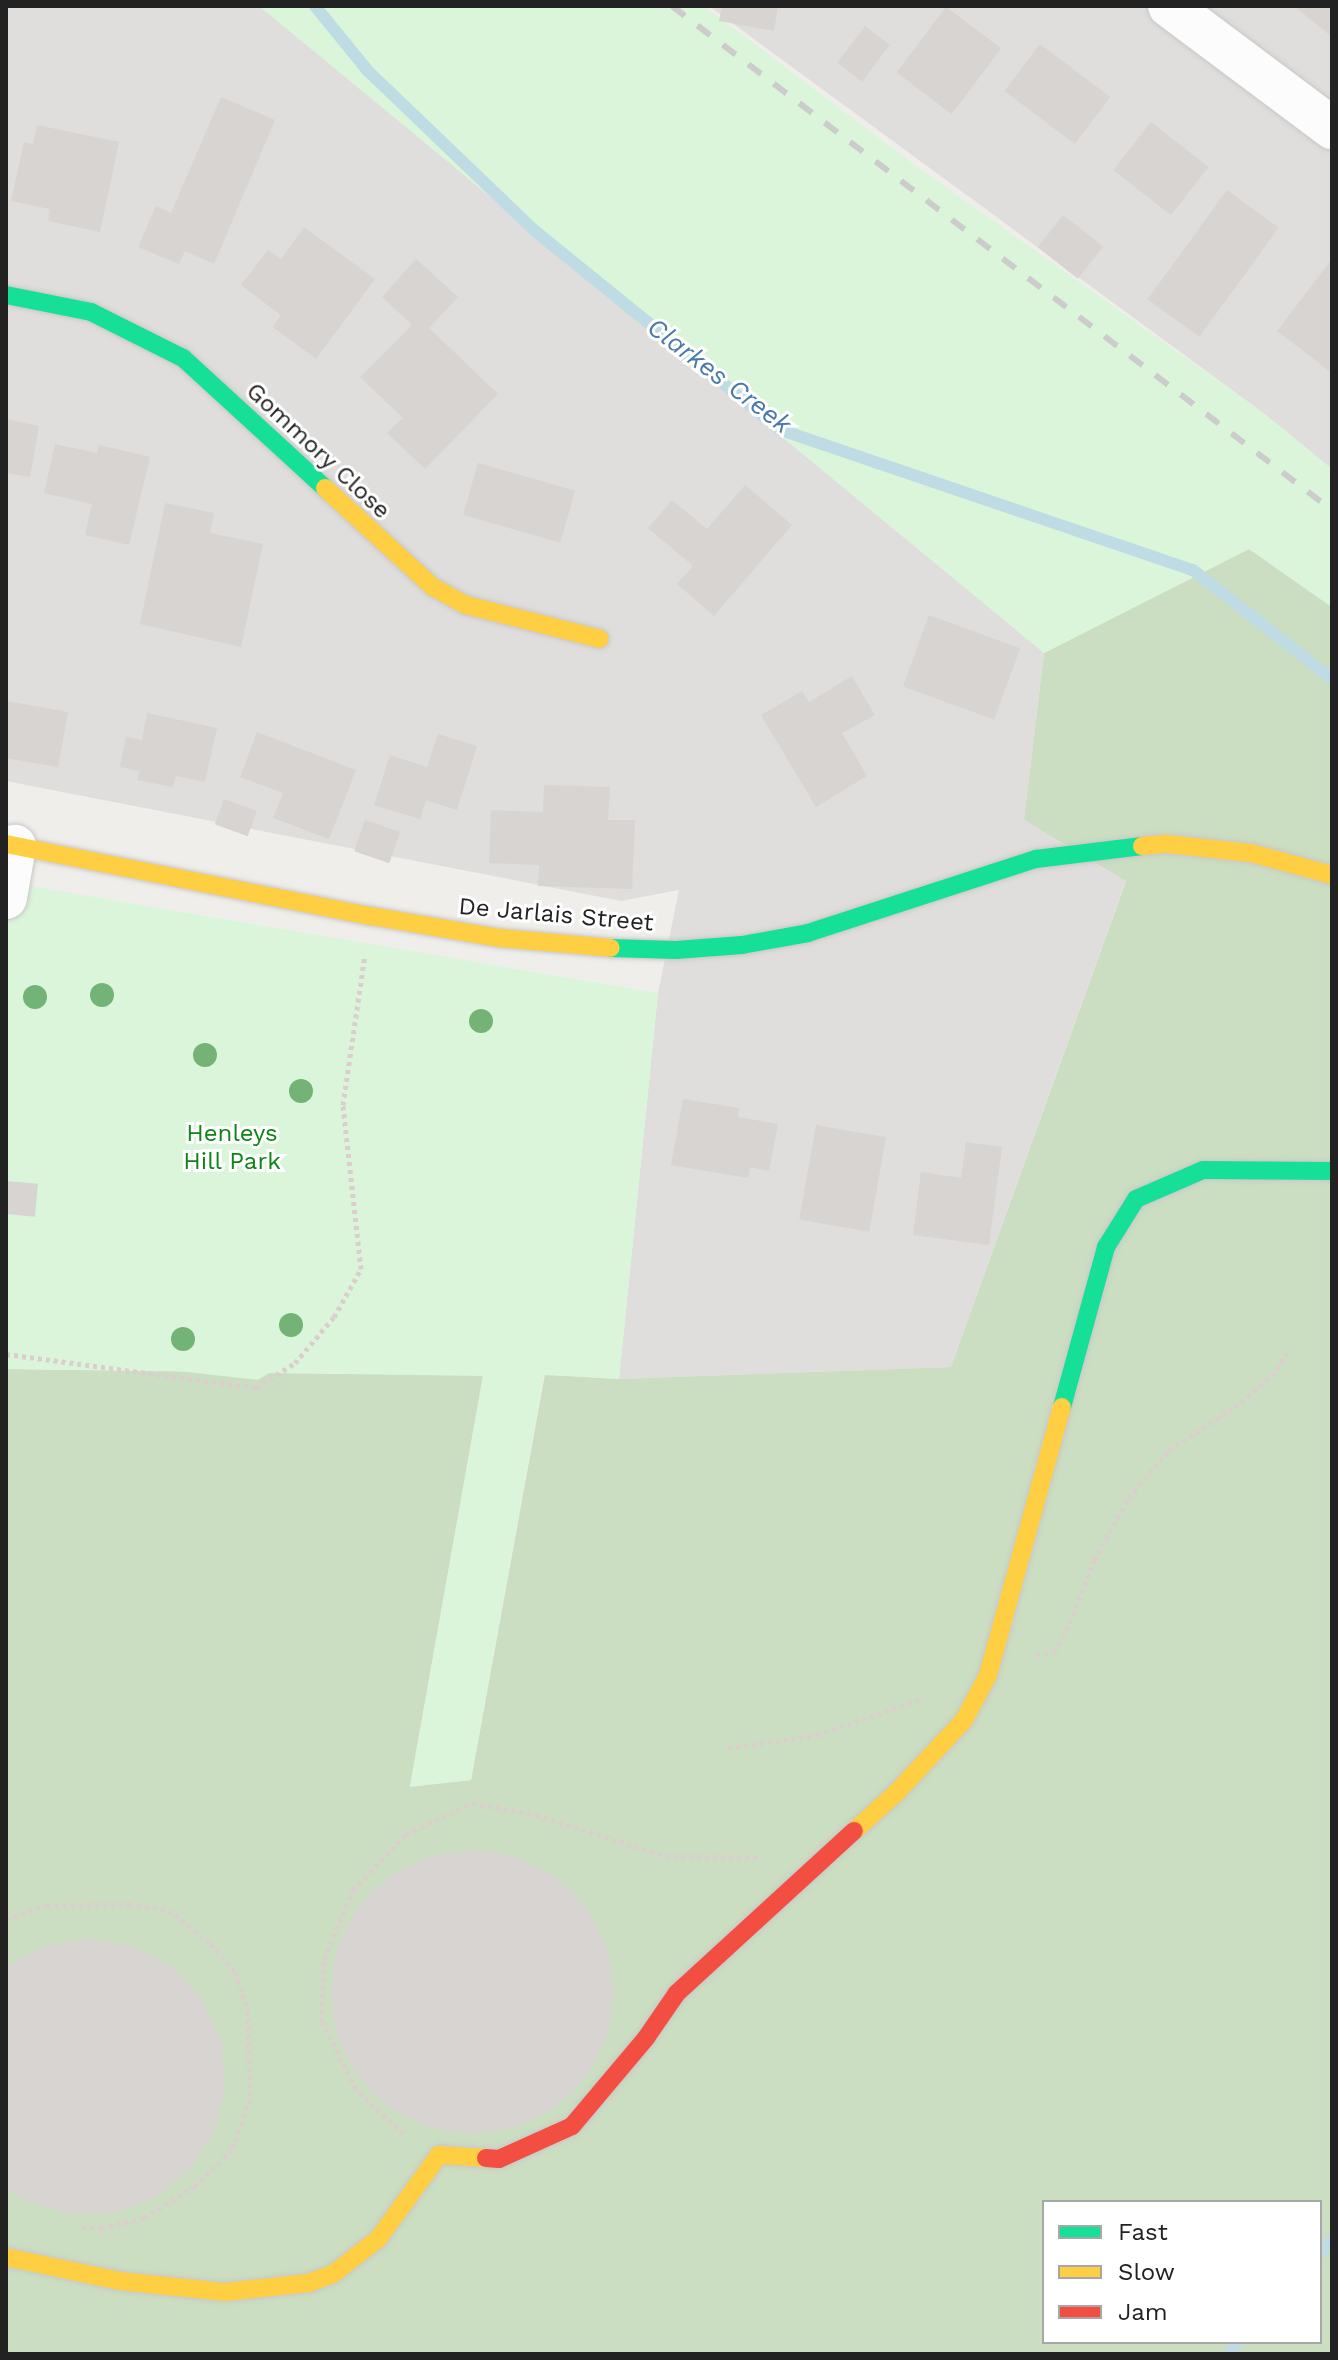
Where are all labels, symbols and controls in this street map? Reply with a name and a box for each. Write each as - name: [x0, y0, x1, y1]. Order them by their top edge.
- water label: Clarkes Creek: [641, 312, 797, 440]
- street label: Gommory Close: [240, 377, 396, 525]
- street label: De Jarlais Street: [457, 892, 655, 938]
- park label: Henleys Hill Park: [183, 1120, 281, 1176]
- legend: [1042, 2200, 1322, 2344]
- text: Fast: [1118, 2218, 1168, 2246]
- text: Slow: [1118, 2258, 1175, 2286]
- text: Jam: [1118, 2298, 1168, 2326]

